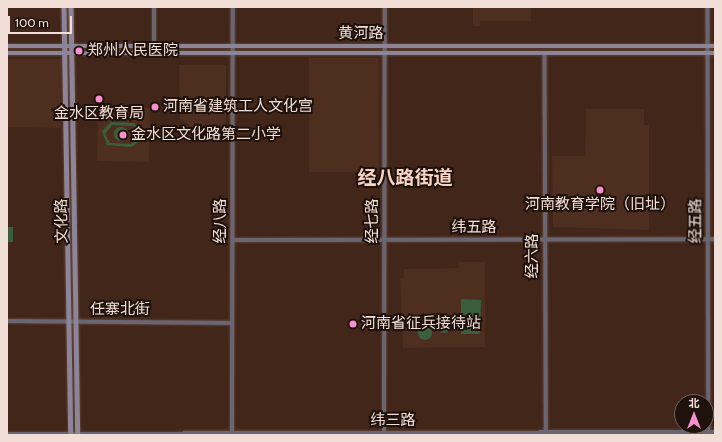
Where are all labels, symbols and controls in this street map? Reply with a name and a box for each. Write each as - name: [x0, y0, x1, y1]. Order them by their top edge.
- scale bar: [10, 8, 74, 34]
- text: 100 m: [15, 15, 49, 30]
- street label: 黄河路: [339, 25, 383, 43]
- place label: 郑州人民医院: [88, 42, 178, 60]
- marker: 郑州人民医院: [73, 45, 85, 57]
- marker: 金水区教育局: [94, 94, 104, 104]
- place label: 河南省建筑工人文化宫: [163, 98, 313, 116]
- marker: 河南省建筑工人文化宫: [150, 102, 160, 112]
- place label: 金水区教育局: [54, 105, 144, 123]
- place label: 金水区文化路第二小学: [131, 126, 281, 144]
- marker: 金水区文化路第二小学: [118, 130, 128, 140]
- district label: 经八路街道: [358, 167, 452, 189]
- marker: 河南教育学院（旧址）: [595, 185, 605, 195]
- place label: 河南教育学院（旧址）: [525, 196, 675, 214]
- street label: 文化路: [53, 198, 71, 244]
- street label: 经八路: [212, 199, 230, 243]
- street label: 经七路: [364, 199, 382, 243]
- street label: 经五路: [687, 199, 705, 243]
- street label: 纬五路: [452, 219, 496, 237]
- street label: 经六路: [524, 234, 542, 278]
- street label: 任寨北街: [90, 301, 150, 319]
- place label: 河南省征兵接待站: [361, 315, 481, 333]
- marker: 河南省征兵接待站: [348, 319, 358, 329]
- north arrow: [674, 394, 714, 434]
- text: 北: [689, 396, 700, 410]
- street label: 纬三路: [371, 412, 415, 430]

